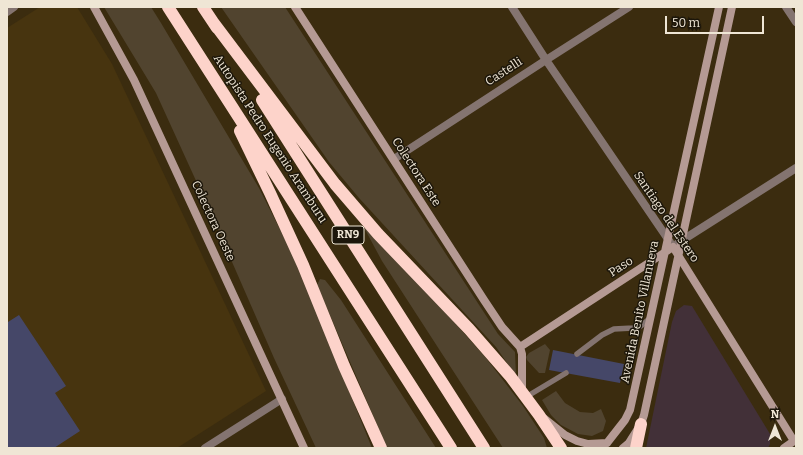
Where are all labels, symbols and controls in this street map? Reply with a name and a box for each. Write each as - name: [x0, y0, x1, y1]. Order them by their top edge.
- scale bar: [667, 8, 766, 34]
- text: 50 m: [672, 16, 700, 30]
- street label: Autopista Pedro Eugenio Aramburu: [210, 52, 330, 226]
- street label: Castelli: [483, 55, 525, 89]
- street label: Colectora Este: [388, 135, 444, 209]
- street label: Santiago del Estero: [630, 169, 702, 265]
- street label: Colectora Oeste: [188, 178, 238, 264]
- road number: RN9: [332, 226, 364, 244]
- street label: Avenida Benito Villanueva: [618, 239, 662, 385]
- street label: Paso: [606, 254, 636, 280]
- north arrow: [755, 407, 795, 447]
- text: N: [771, 408, 779, 421]

